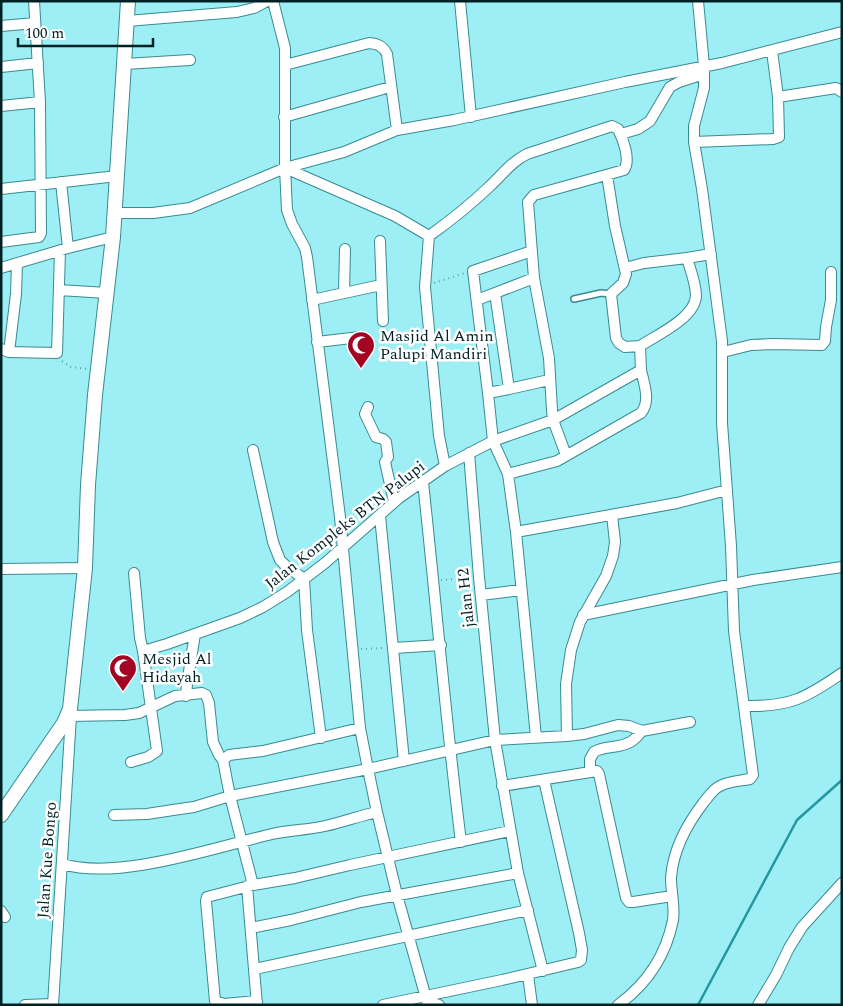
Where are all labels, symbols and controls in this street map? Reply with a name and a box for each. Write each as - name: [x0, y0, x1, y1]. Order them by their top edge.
- scale bar: [18, 15, 152, 47]
- text: 100 m: [25, 22, 64, 45]
- place label: Masjid Al Amin Palupi Mandiri: [380, 324, 494, 366]
- mosque icon: Masjid Al Amin Palupi Mandiri: [346, 330, 376, 369]
- street label: Jalan Kompleks BTN Palupi: [260, 455, 430, 595]
- street label: jalan H2: [451, 567, 481, 629]
- place label: Mesjid Al Hidayah: [142, 647, 212, 689]
- mosque icon: Mesjid Al Hidayah: [108, 653, 138, 692]
- street label: Jalan Kue Bongo: [31, 801, 63, 919]

